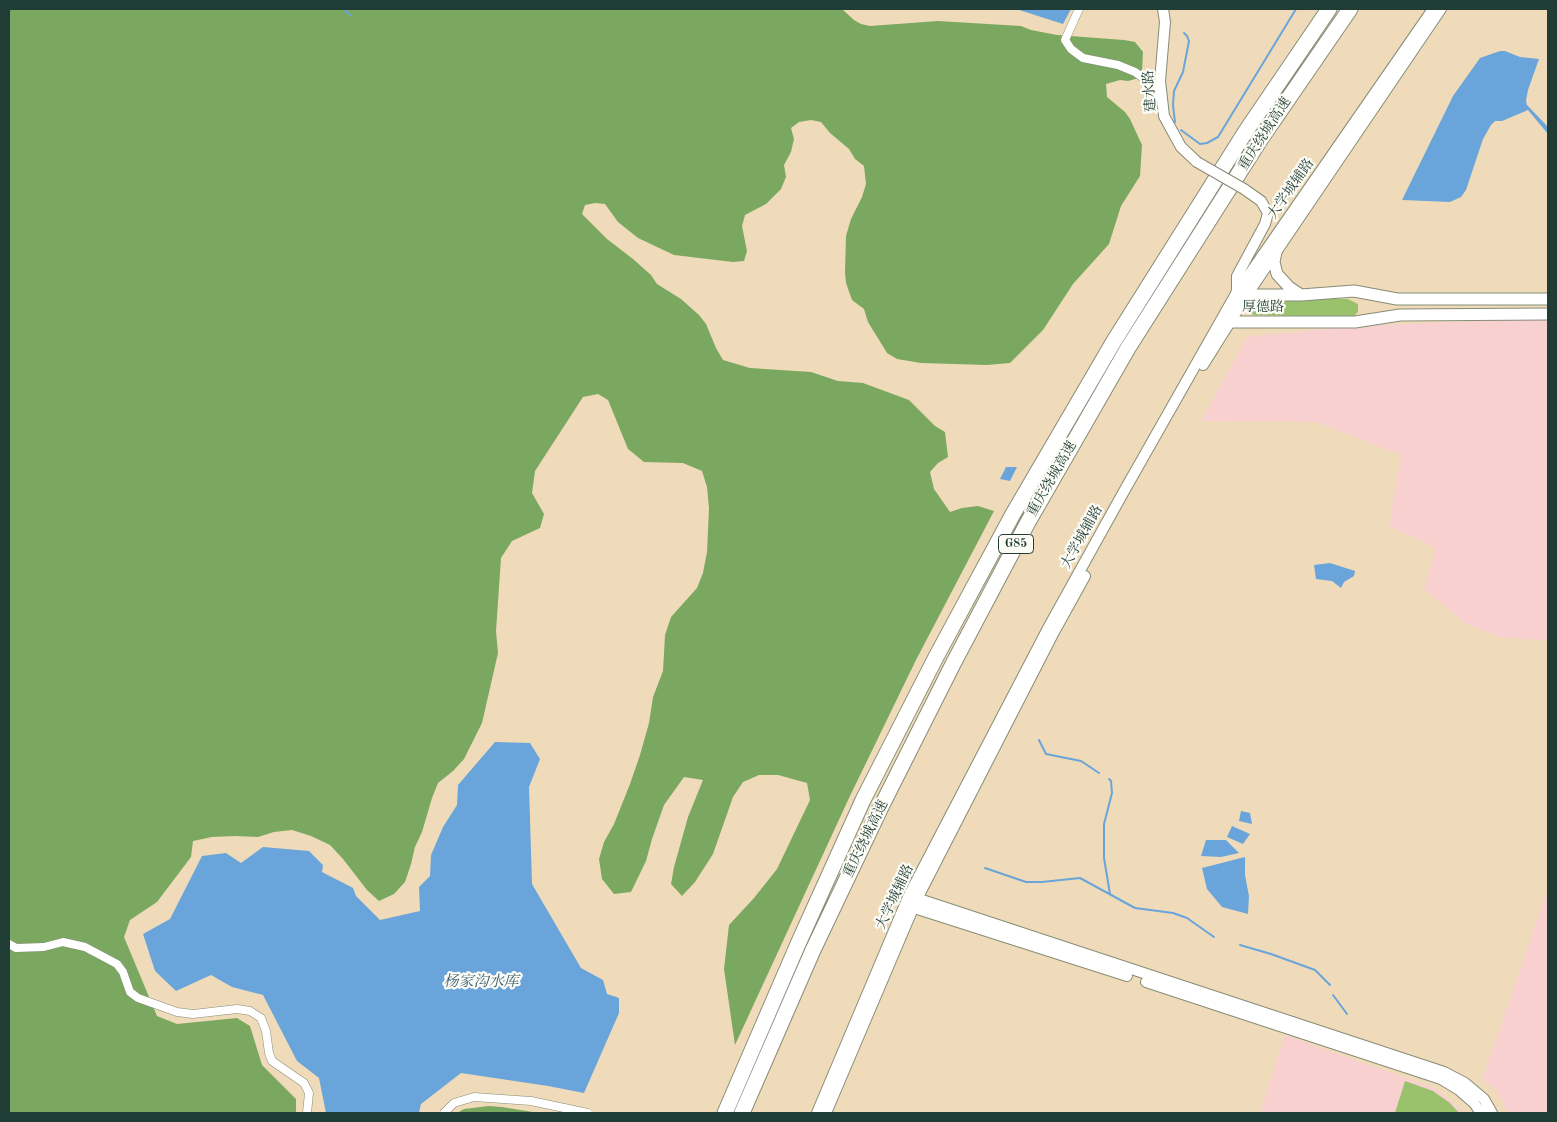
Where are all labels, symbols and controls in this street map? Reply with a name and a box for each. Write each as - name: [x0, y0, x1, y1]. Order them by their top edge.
- street label: 建水路: [1140, 69, 1160, 113]
- street label: 重庆绕城高速: [1235, 94, 1295, 174]
- street label: 大学城辅路: [1264, 156, 1318, 222]
- street label: 厚德路: [1242, 299, 1284, 315]
- street label: 重庆绕城高速: [1024, 438, 1080, 520]
- street label: 大学城辅路: [1058, 502, 1106, 572]
- road number: G85: [998, 534, 1034, 554]
- street label: 重庆绕城高速: [840, 798, 892, 880]
- street label: 大学城辅路: [873, 862, 917, 932]
- water label: 杨家沟水库: [444, 973, 518, 991]

